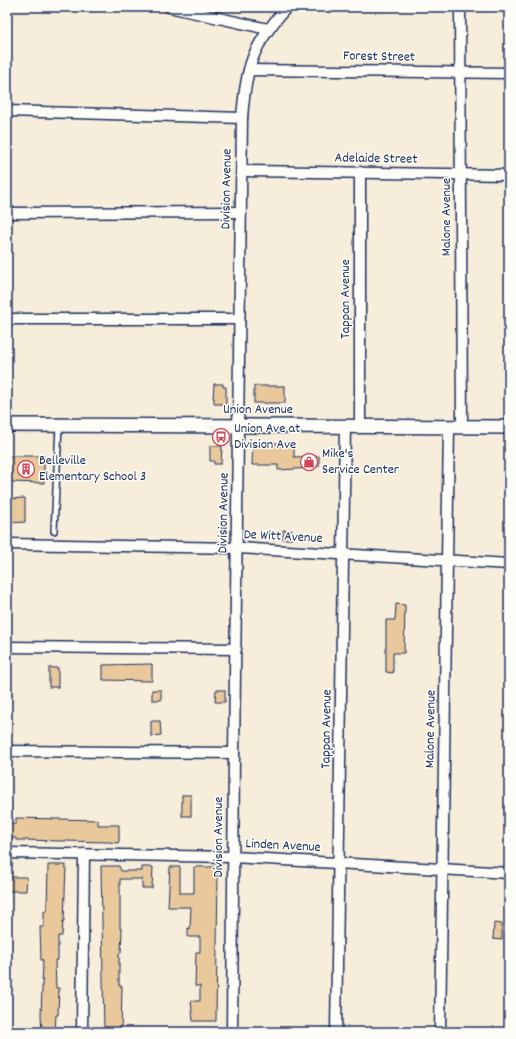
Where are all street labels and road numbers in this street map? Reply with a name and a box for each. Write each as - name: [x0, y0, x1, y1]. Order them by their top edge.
- street label: Forest Street: [343, 46, 415, 68]
- street label: Division Avenue: [216, 148, 238, 230]
- street label: Adelaide Street: [334, 148, 418, 170]
- street label: Malone Avenue: [437, 178, 457, 256]
- street label: Tappan Avenue: [336, 259, 356, 339]
- street label: Union Avenue: [223, 400, 293, 420]
- street label: Division Avenue: [213, 472, 235, 554]
- street label: De Witt Avenue: [243, 525, 323, 549]
- street label: Tappan Avenue: [316, 689, 338, 769]
- street label: Malone Avenue: [420, 690, 442, 768]
- street label: Division Avenue: [209, 797, 229, 877]
- street label: Linden Avenue: [245, 834, 321, 858]

